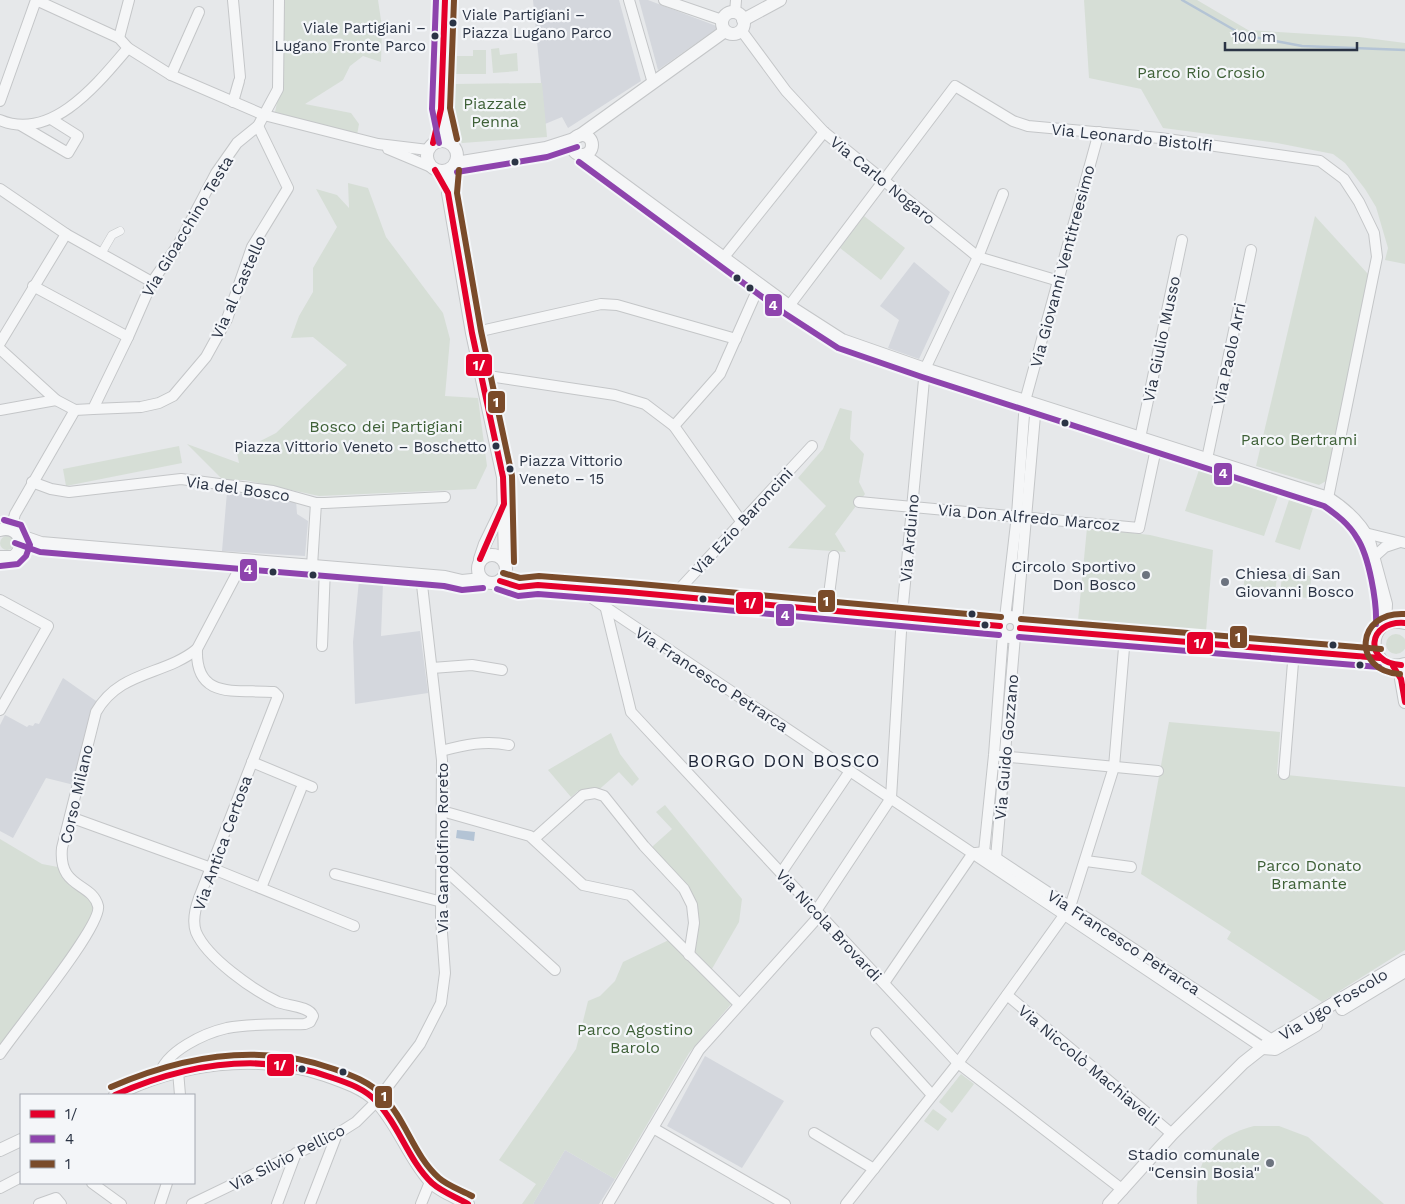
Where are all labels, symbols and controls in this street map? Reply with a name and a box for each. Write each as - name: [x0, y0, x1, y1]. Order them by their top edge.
- place label: Viale Partigiani – Piazza Lugano Parco: [462, 6, 612, 42]
- marker: Viale Partigiani – Piazza Lugano Parco: [448, 18, 458, 28]
- place label: Viale Partigiani – Lugano Fronte Parco: [274, 19, 426, 55]
- scale bar: [1225, 20, 1358, 52]
- text: 100 m: [1232, 28, 1276, 46]
- marker: Viale Partigiani – Lugano Fronte Parco: [430, 31, 440, 41]
- park label: Parco Rio Crosio: [1137, 63, 1265, 82]
- park label: Piazzale Penna: [463, 94, 527, 131]
- street label: Via Leonardo Bistolfi: [1050, 120, 1214, 155]
- street label: Via Carlo Nogaro: [826, 132, 939, 229]
- street label: Via Gioacchino Testa: [138, 152, 237, 300]
- unlabelled marker: [510, 157, 520, 167]
- street label: Via Giovanni Ventitreesimo: [1026, 163, 1099, 370]
- street label: Via al Castello: [207, 232, 270, 342]
- unlabelled marker: [732, 273, 742, 283]
- street label: Via Giulio Musso: [1139, 274, 1184, 404]
- unlabelled marker: [745, 283, 755, 293]
- line badge: 4: [764, 293, 783, 317]
- text: 4: [768, 297, 778, 313]
- street label: Via Paolo Arri: [1209, 301, 1250, 407]
- line badge: 1/: [465, 353, 493, 377]
- text: 1/: [473, 357, 486, 373]
- line badge: 1: [487, 390, 506, 414]
- text: 1: [493, 394, 499, 410]
- park label: Bosco dei Partigiani: [309, 417, 463, 436]
- unlabelled marker: [1060, 418, 1070, 428]
- park label: Parco Bertrami: [1241, 430, 1357, 449]
- place label: Piazza Vittorio Veneto – Boschetto: [234, 438, 487, 456]
- marker: Piazza Vittorio Veneto – Boschetto: [491, 441, 501, 451]
- place label: Piazza Vittorio Veneto – 15: [519, 452, 623, 488]
- line badge: 4: [1213, 462, 1233, 486]
- marker: Piazza Vittorio Veneto – 15: [505, 464, 515, 474]
- street label: Via Ezio Baroncini: [688, 464, 797, 579]
- text: 4: [1218, 465, 1228, 481]
- street label: Via del Bosco: [185, 472, 291, 505]
- street label: Via Arduino: [896, 493, 923, 583]
- street label: Via Don Alfredo Marcoz: [937, 500, 1121, 535]
- place label: Circolo Sportivo Don Bosco: [1011, 557, 1136, 594]
- line badge: 4: [239, 558, 258, 582]
- text: 4: [243, 561, 253, 577]
- place label: Chiesa di San Giovanni Bosco: [1235, 564, 1354, 601]
- unlabelled marker: [268, 567, 278, 577]
- marker: Circolo Sportivo Don Bosco: [1140, 569, 1152, 581]
- unlabelled marker: [308, 570, 318, 580]
- marker: Chiesa di San Giovanni Bosco: [1219, 576, 1231, 588]
- line badge: 1: [817, 589, 836, 613]
- line badge: 1/: [735, 591, 764, 615]
- text: 1: [823, 593, 829, 609]
- unlabelled marker: [698, 594, 708, 604]
- text: 1/: [744, 595, 757, 611]
- line badge: 4: [775, 603, 795, 627]
- text: 4: [780, 607, 790, 623]
- unlabelled marker: [967, 609, 977, 619]
- unlabelled marker: [980, 620, 990, 630]
- street label: Via Francesco Petrarca: [632, 623, 792, 736]
- line badge: 1: [1229, 625, 1248, 649]
- text: 1: [1235, 629, 1241, 645]
- line badge: 1/: [1186, 631, 1214, 655]
- text: 1/: [1194, 635, 1207, 651]
- unlabelled marker: [1328, 640, 1338, 650]
- unlabelled marker: [1355, 660, 1365, 670]
- street label: Via Guido Gozzano: [991, 673, 1022, 821]
- street label: Corso Milano: [56, 742, 97, 846]
- district label: BORGO DON BOSCO: [687, 750, 881, 771]
- street label: Via Gandolfino Roreto: [433, 763, 452, 933]
- street label: Via Antica Certosa: [189, 773, 256, 913]
- park label: Parco Donato Bramante: [1256, 856, 1362, 893]
- street label: Via Nicola Brovardi: [772, 865, 886, 985]
- street label: Via Francesco Petrarca: [1044, 886, 1204, 999]
- street label: Via Ugo Foscolo: [1275, 964, 1391, 1044]
- street label: Via Niccolò Machiavelli: [1014, 1001, 1163, 1130]
- park label: Parco Agostino Barolo: [577, 1020, 693, 1057]
- line badge: 1/: [266, 1053, 295, 1077]
- text: 1/: [274, 1057, 287, 1073]
- unlabelled marker: [297, 1064, 307, 1074]
- unlabelled marker: [338, 1067, 348, 1077]
- line badge: 1: [374, 1085, 393, 1109]
- text: 1: [381, 1088, 387, 1104]
- legend: [20, 1094, 195, 1184]
- text: 1/: [65, 1105, 78, 1123]
- street label: Via Silvio Pellico: [226, 1120, 348, 1195]
- text: 4: [65, 1130, 74, 1148]
- place label: Stadio comunale "Censin Bosia": [1128, 1145, 1260, 1182]
- text: 1: [65, 1155, 71, 1173]
- marker: Stadio comunale "Censin Bosia": [1264, 1157, 1276, 1169]

